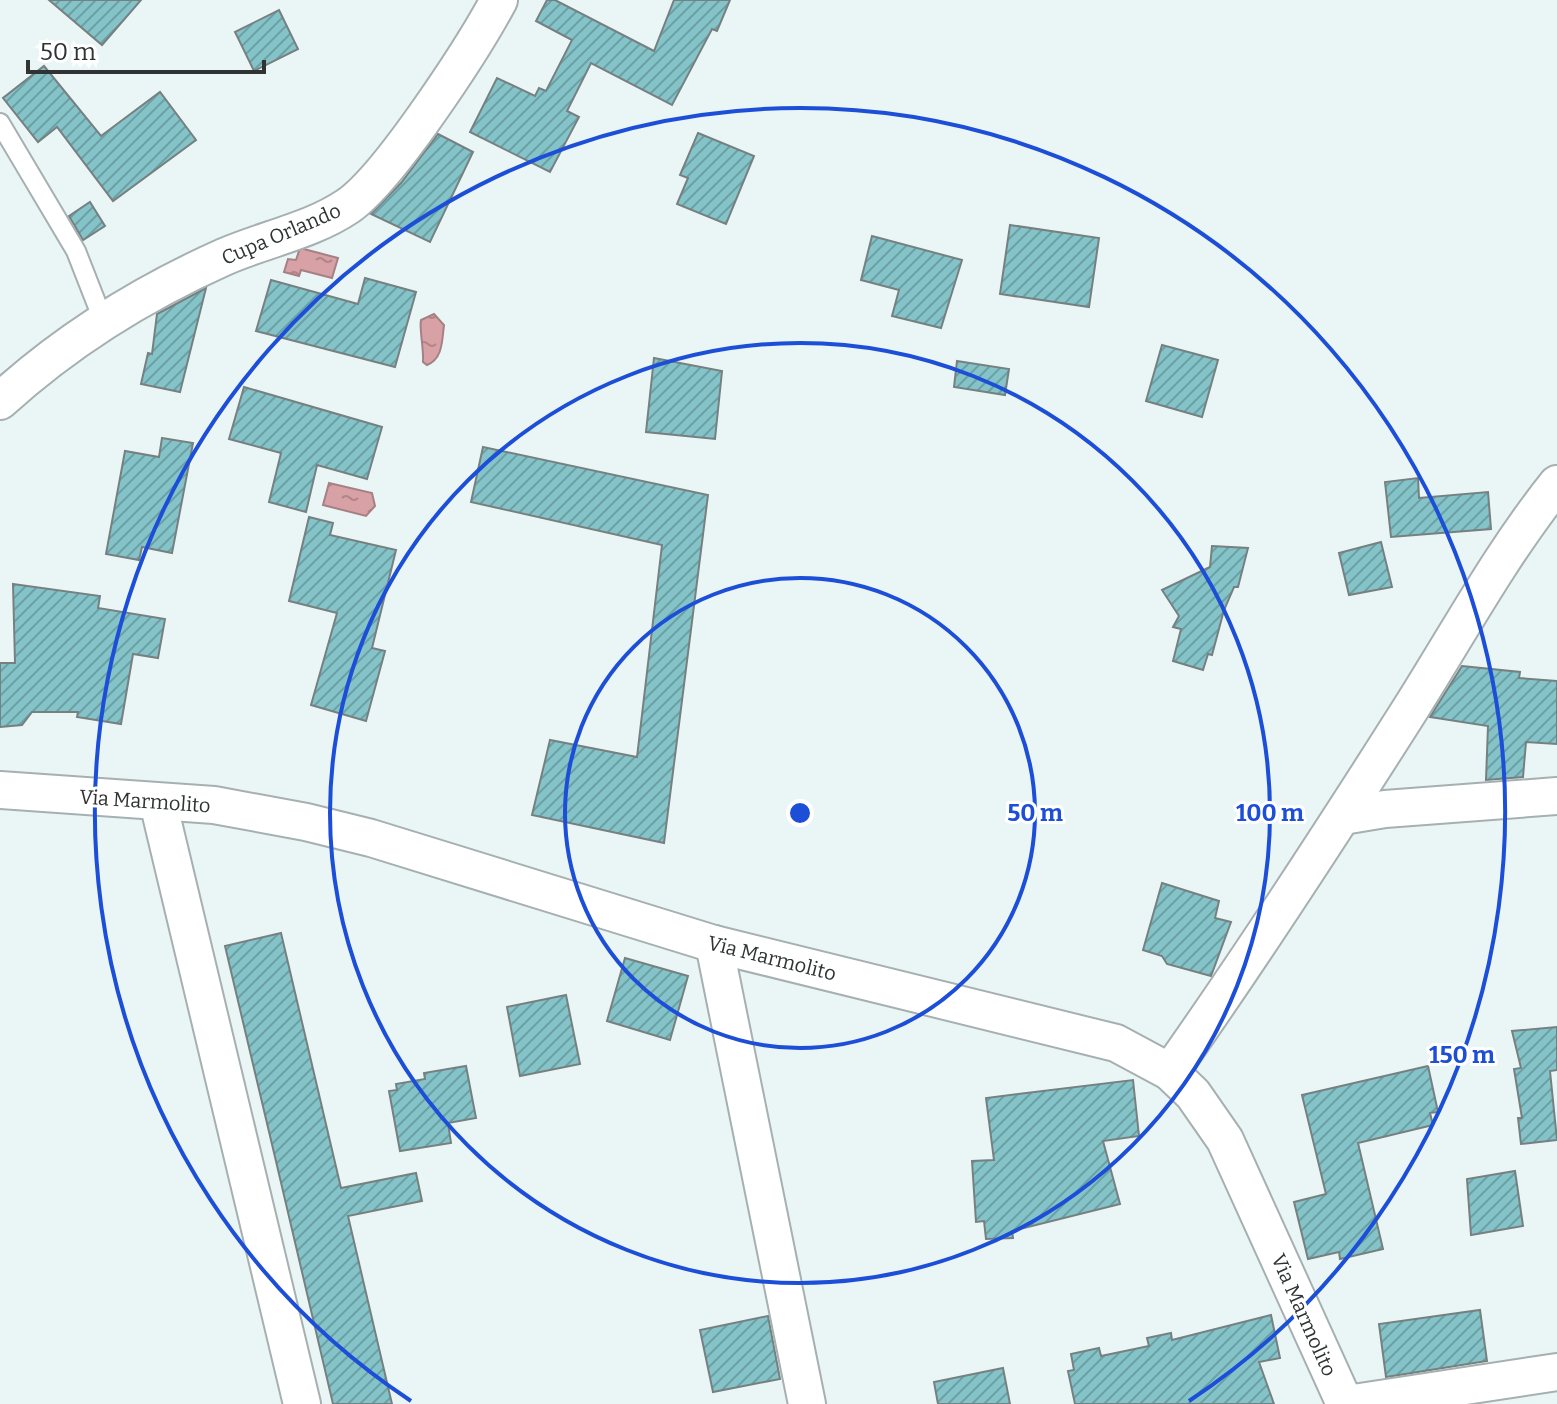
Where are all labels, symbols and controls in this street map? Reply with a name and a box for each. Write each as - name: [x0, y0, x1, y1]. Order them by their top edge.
- scale bar: [28, 24, 264, 74]
- text: 50 m: [40, 38, 96, 66]
- street label: Cupa Orlando: [218, 198, 344, 270]
- street label: Via Marmolito: [79, 784, 211, 818]
- centre of rings: [786, 799, 814, 827]
- text: 50 m: [1007, 799, 1063, 827]
- text: 100 m: [1236, 799, 1304, 827]
- street label: Via Marmolito: [705, 930, 839, 986]
- text: 150 m: [1429, 1041, 1495, 1069]
- street label: Via Marmolito: [1266, 1250, 1342, 1380]

